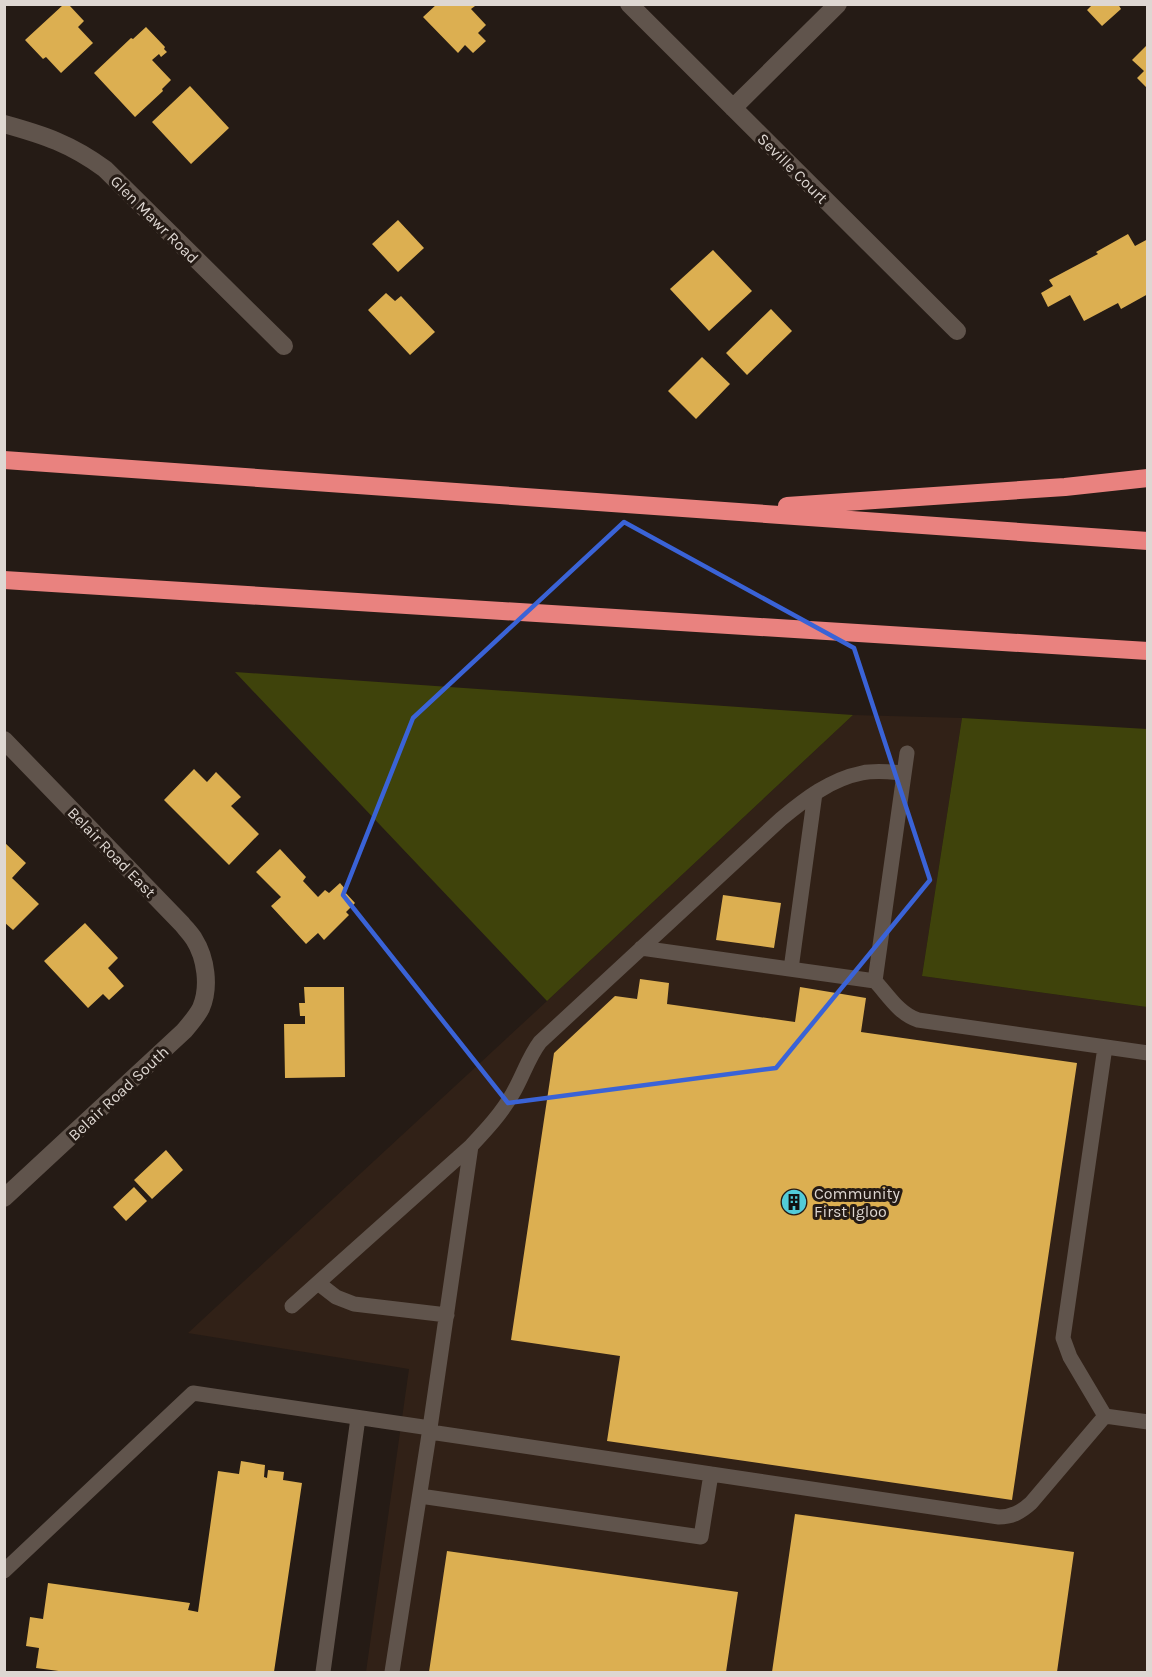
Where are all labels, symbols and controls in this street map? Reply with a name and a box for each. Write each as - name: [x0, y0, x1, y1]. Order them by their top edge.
- street label: Seville Court: [754, 129, 832, 207]
- street label: Glen Mawr Road: [107, 171, 203, 267]
- street label: Belair Road East: [64, 803, 160, 902]
- street label: Belair Road South: [64, 1042, 172, 1145]
- place label: Community First Igloo: [814, 1184, 901, 1221]
- building icon: Community First Igloo: [779, 1187, 809, 1217]

